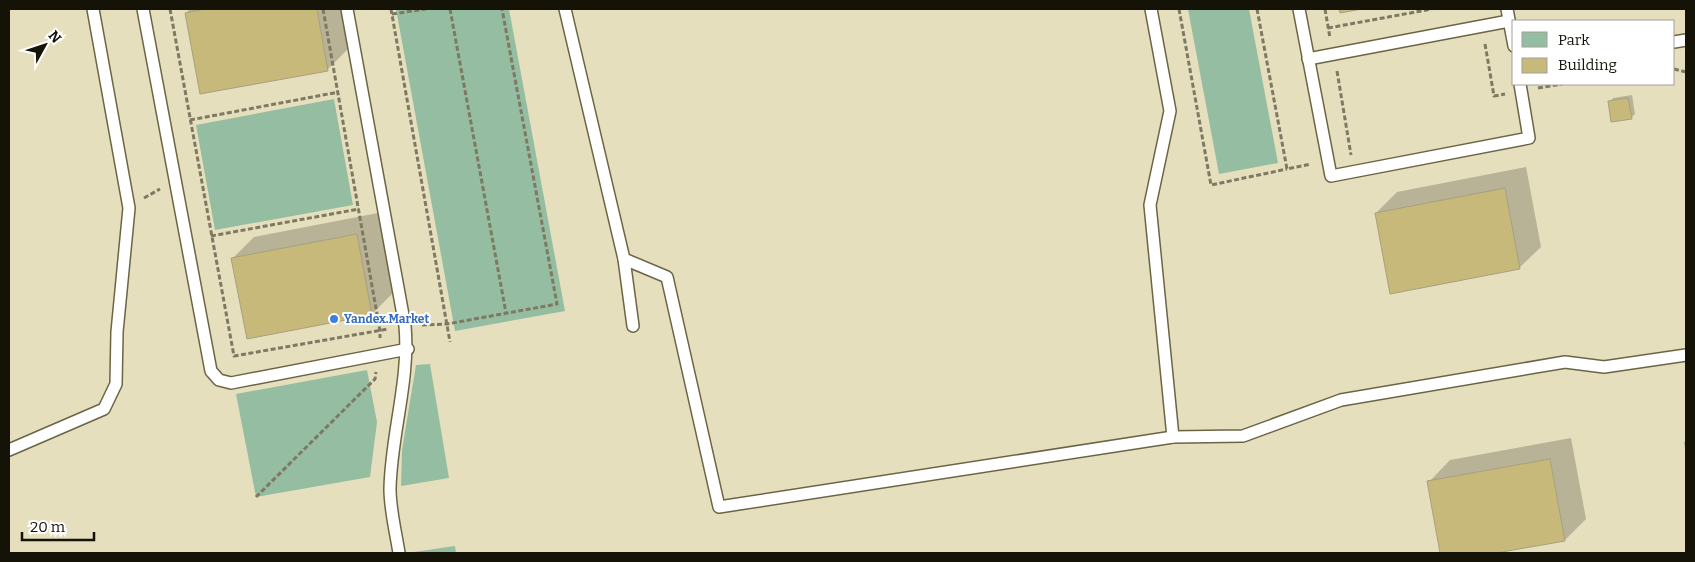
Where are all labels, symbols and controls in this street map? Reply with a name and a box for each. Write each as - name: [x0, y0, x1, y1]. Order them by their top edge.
- north arrow: [20, 20, 70, 70]
- legend: [1512, 20, 1675, 85]
- text: N: [45, 27, 65, 47]
- text: Park: [1558, 31, 1590, 49]
- text: Building: [1558, 56, 1617, 74]
- place label: Yandex.Market: [344, 312, 429, 326]
- marker: Yandex.Market: [328, 313, 340, 325]
- scale bar: [22, 510, 95, 542]
- text: 20 m: [30, 518, 66, 536]

